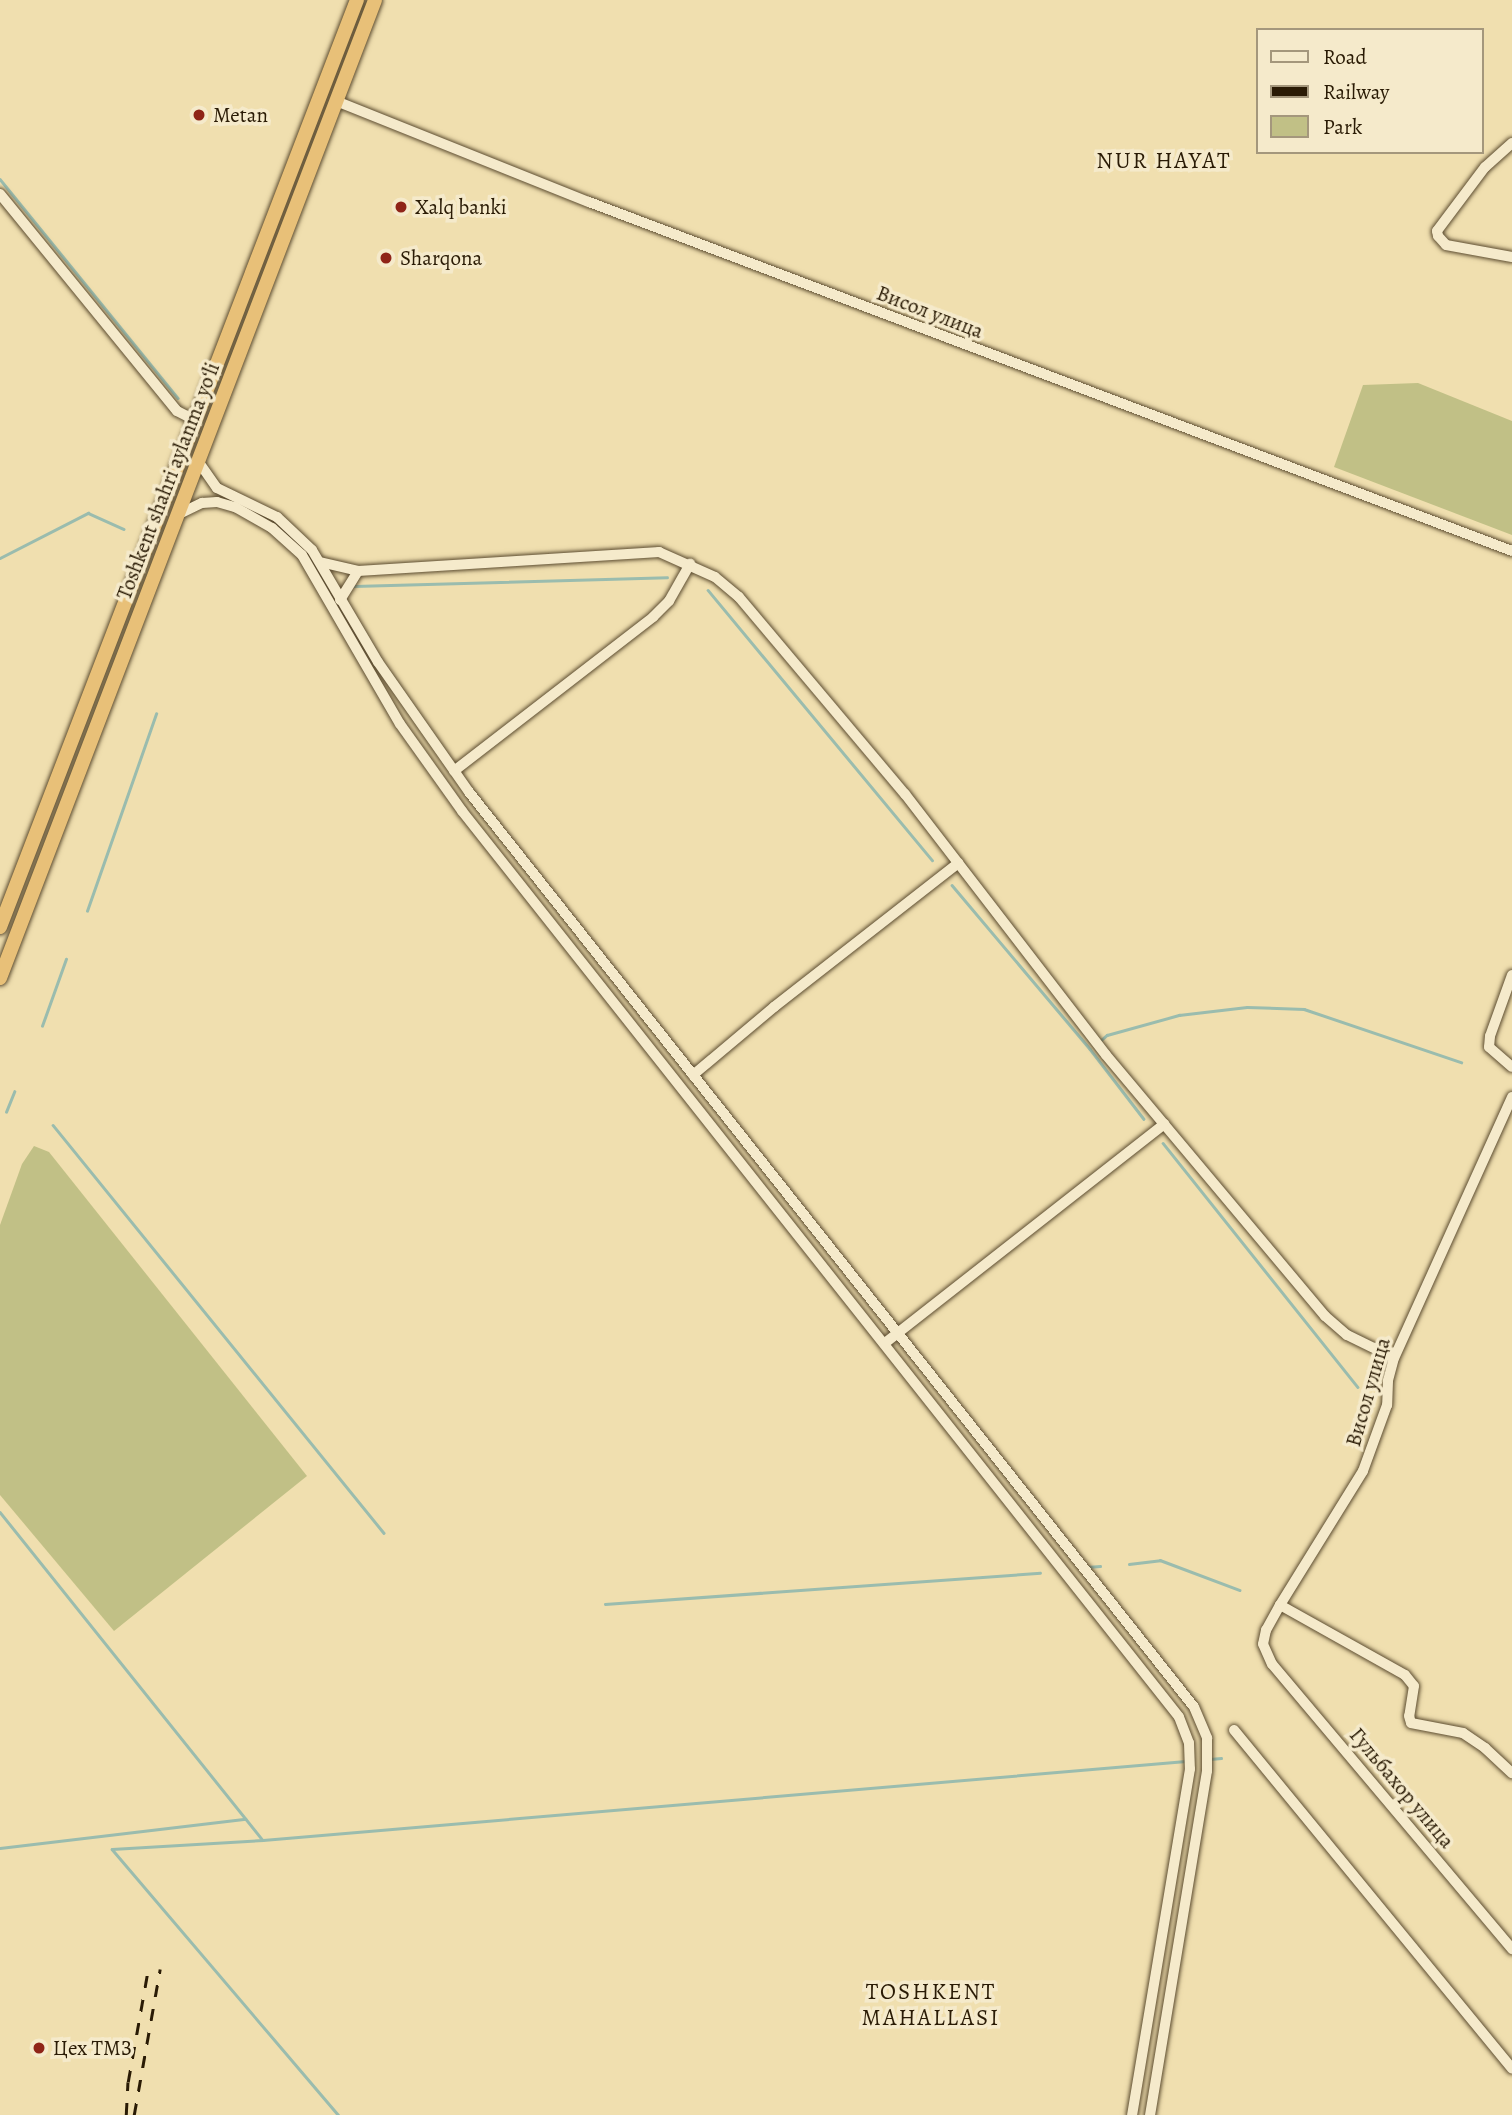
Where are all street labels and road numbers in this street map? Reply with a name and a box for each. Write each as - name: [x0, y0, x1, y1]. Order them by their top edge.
- street label: Висол улица: [873, 280, 987, 344]
- street label: Toshkent shahri aylanma yoʻli: [111, 359, 225, 603]
- street label: Висол улица: [1340, 1335, 1396, 1449]
- street label: Гульбахор улица: [1344, 1723, 1460, 1853]

